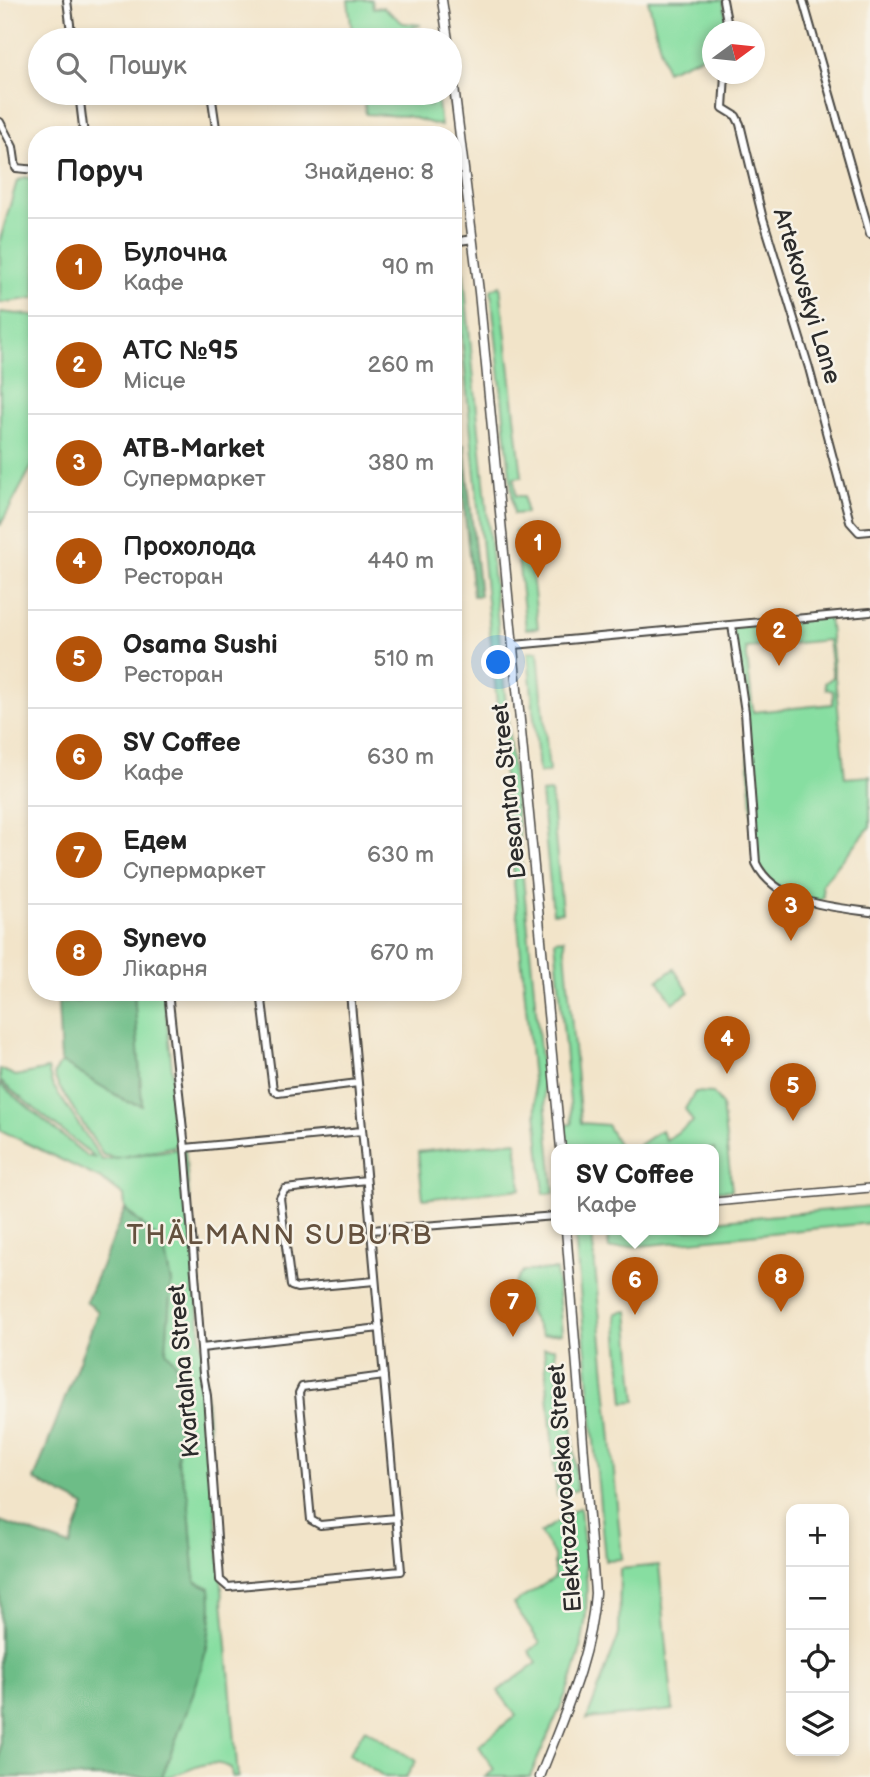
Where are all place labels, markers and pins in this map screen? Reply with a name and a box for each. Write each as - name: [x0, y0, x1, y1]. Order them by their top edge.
- pin: 1: [515, 520, 561, 578]
- pin: 2: [756, 608, 802, 666]
- pin: 3: [768, 883, 814, 941]
- pin: 4: [704, 1016, 750, 1074]
- pin: 5: [770, 1063, 816, 1121]
- pin: 8: [758, 1254, 804, 1312]
- pin: 6: [612, 1257, 658, 1315]
- pin: 7: [490, 1279, 536, 1337]

